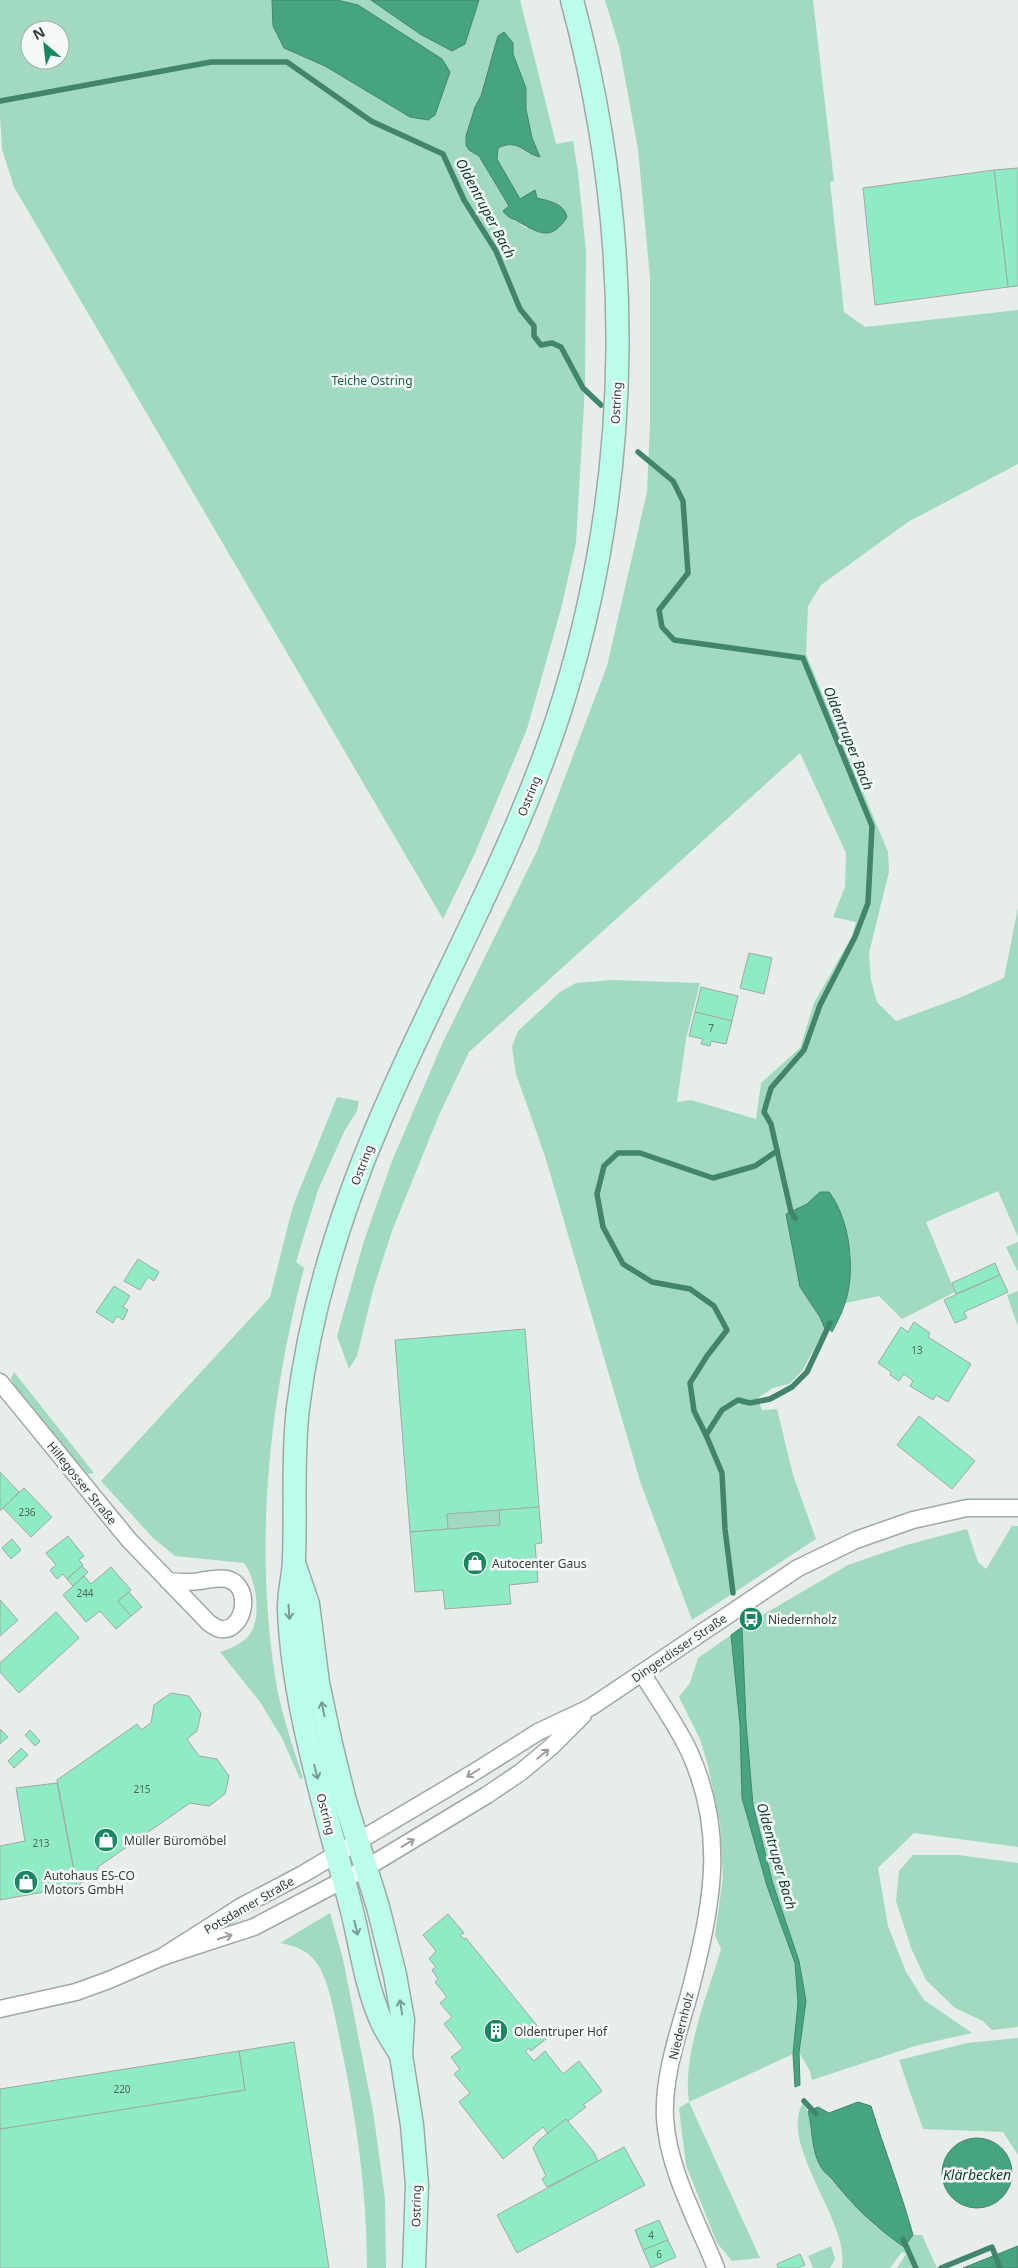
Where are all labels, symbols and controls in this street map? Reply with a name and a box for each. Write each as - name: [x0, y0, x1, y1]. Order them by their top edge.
- north arrow: [20, 20, 70, 70]
- text: N: [29, 22, 48, 44]
- water label: Oldentruper Bach: [452, 155, 520, 261]
- park label: Teiche Ostring: [331, 372, 413, 389]
- street label: Ostring: [606, 381, 626, 425]
- water label: Oldentruper Bach: [820, 683, 878, 793]
- street label: Ostring: [513, 773, 545, 819]
- house number: 7: [708, 1021, 714, 1035]
- street label: Ostring: [346, 1142, 378, 1188]
- house number: 13: [911, 1343, 923, 1357]
- street label: Hillegosser Straße: [43, 1438, 121, 1528]
- house number: 236: [18, 1505, 36, 1519]
- shop icon: Autocenter Gaus: [462, 1550, 488, 1576]
- place label: Autocenter Gaus: [492, 1555, 587, 1572]
- house number: 244: [76, 1586, 94, 1600]
- one-way arrow: [284, 1603, 293, 1619]
- bus stop icon: Niedernholz: [738, 1606, 764, 1632]
- street label: Dingerdisser Straße: [628, 1610, 730, 1686]
- place label: Niedernholz: [768, 1611, 837, 1628]
- one-way arrow: [318, 1702, 328, 1718]
- one-way arrow: [536, 1748, 549, 1759]
- one-way arrow: [311, 1763, 321, 1779]
- one-way arrow: [466, 1768, 480, 1779]
- house number: 215: [133, 1782, 151, 1796]
- street label: Ostring: [312, 1791, 340, 1837]
- water label: Oldentruper Bach: [753, 1800, 801, 1912]
- shop icon: Müller Büromöbel: [93, 1827, 119, 1853]
- place label: Müller Büromöbel: [124, 1832, 226, 1849]
- house number: 213: [32, 1836, 50, 1850]
- one-way arrow: [400, 1837, 414, 1847]
- place label: Autohaus ES-CO Motors GmbH: [44, 1867, 135, 1898]
- shop icon: Autohaus ES-CO Motors GmbH: [13, 1869, 39, 1895]
- street label: Potsdamer Straße: [201, 1872, 297, 1938]
- one-way arrow: [352, 1919, 361, 1935]
- one-way arrow: [216, 1931, 232, 1941]
- street label: Niedernholz: [664, 1990, 698, 2061]
- one-way arrow: [395, 1999, 405, 2015]
- building icon: Oldentruper Hof: [483, 2018, 509, 2044]
- place label: Oldentruper Hof: [514, 2023, 608, 2040]
- house number: 220: [113, 2082, 131, 2096]
- water label: Klärbecken: [943, 2165, 1011, 2184]
- street label: Ostring: [407, 2185, 425, 2227]
- house number: 4: [648, 2228, 654, 2242]
- house number: 6: [656, 2247, 662, 2261]

